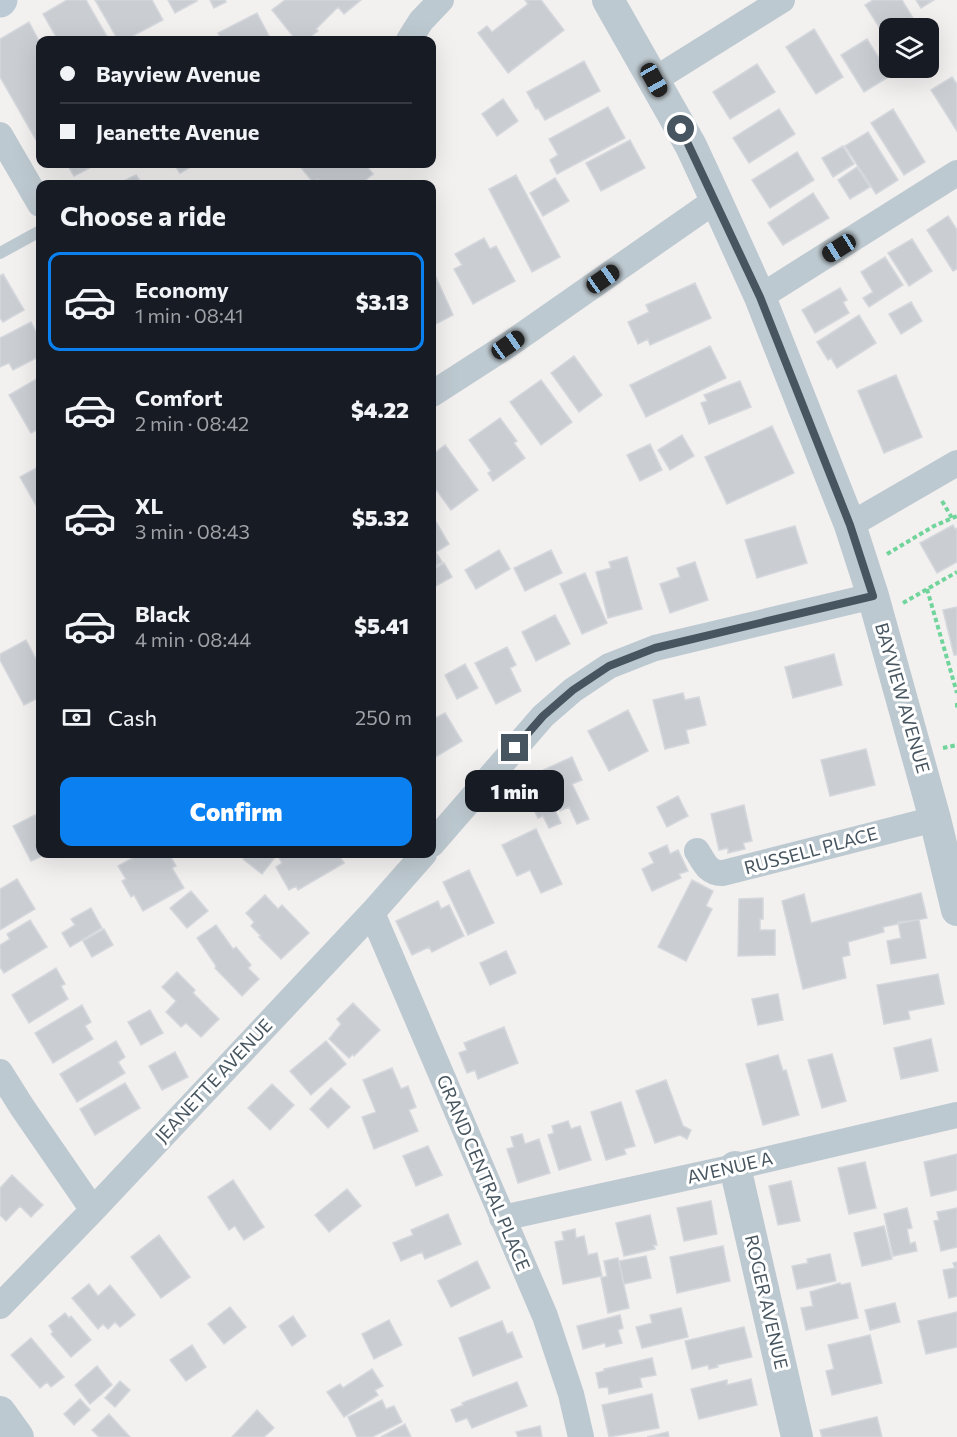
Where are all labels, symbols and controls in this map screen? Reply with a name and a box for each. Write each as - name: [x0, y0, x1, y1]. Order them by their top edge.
- map controls: [879, 18, 939, 78]
- button: layers: [879, 18, 939, 78]
- text: Bayview Avenue: [96, 60, 260, 87]
- car: [637, 60, 671, 100]
- route start: [667, 115, 694, 142]
- text: Jeanette Avenue: [96, 118, 259, 145]
- text: Choose a ride: [60, 199, 226, 232]
- car: [819, 231, 859, 265]
- car: [583, 261, 623, 297]
- icon: car: [63, 275, 117, 329]
- text: Economy: [135, 276, 229, 303]
- text: $3.13: [356, 288, 409, 315]
- text: 1 min · 08:41: [135, 303, 244, 327]
- car: [488, 327, 528, 363]
- icon: car: [63, 383, 117, 437]
- text: Comfort: [135, 384, 223, 411]
- text: $4.22: [351, 396, 409, 423]
- text: 2 min · 08:42: [135, 411, 249, 435]
- icon: car: [63, 491, 117, 545]
- text: XL: [135, 492, 163, 519]
- text: $5.32: [352, 504, 409, 531]
- text: 3 min · 08:43: [135, 519, 250, 543]
- icon: car: [63, 599, 117, 653]
- text: Black: [135, 600, 190, 627]
- text: $5.41: [354, 612, 409, 639]
- street label: BAYVIEW AVENUE: [871, 620, 935, 776]
- text: 4 min · 08:44: [135, 627, 251, 651]
- icon: cash: [60, 701, 93, 734]
- text: Cash: [108, 704, 157, 731]
- text: 250 m: [355, 705, 412, 729]
- route end: [501, 734, 528, 761]
- callout: 1 min: [466, 769, 564, 811]
- button: Confirm: [60, 777, 412, 846]
- text: 1 min: [490, 779, 539, 803]
- street label: RUSSELL PLACE: [742, 822, 880, 878]
- street label: JEANETTE AVENUE: [150, 1014, 276, 1147]
- street label: GRAND CENTRAL PLACE: [433, 1071, 535, 1274]
- street label: AVENUE A: [685, 1146, 775, 1188]
- street label: ROGER AVENUE: [741, 1232, 793, 1371]

